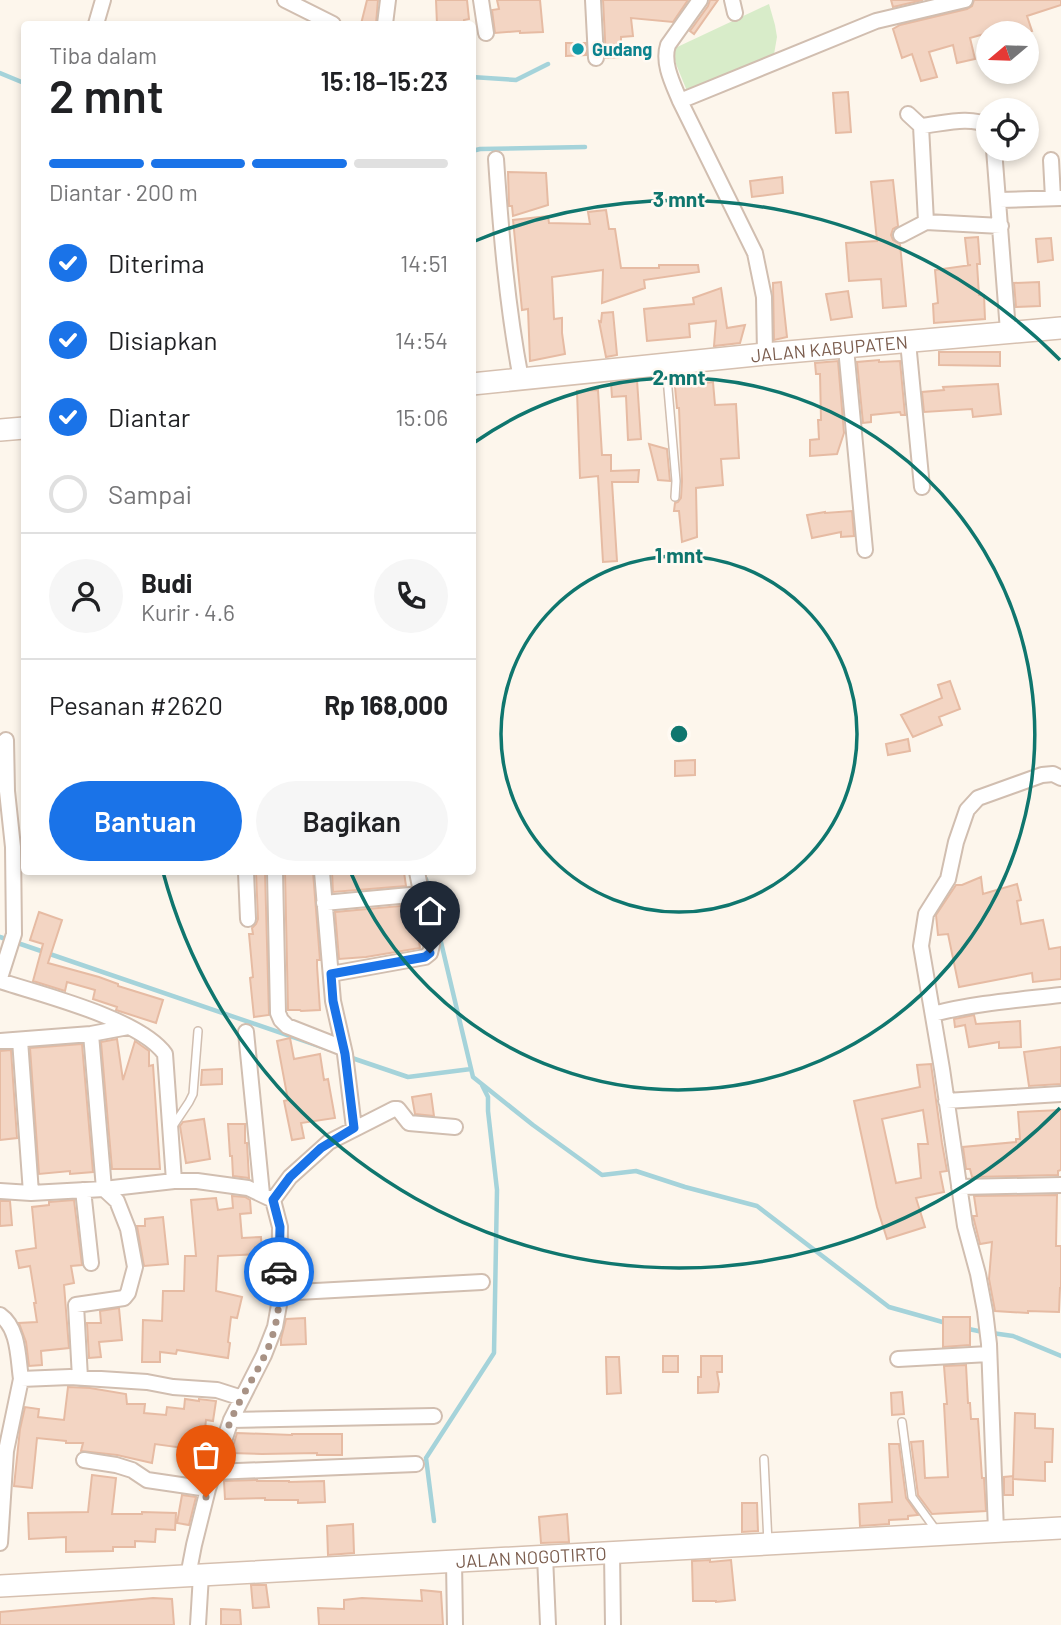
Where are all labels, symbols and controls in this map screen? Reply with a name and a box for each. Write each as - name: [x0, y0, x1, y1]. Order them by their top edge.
- north arrow: [976, 21, 1040, 84]
- map controls: [976, 21, 1039, 161]
- place label: Gudang: [592, 38, 652, 60]
- text: Tiba dalam: [49, 41, 157, 69]
- marker: Gudang: [570, 41, 586, 57]
- text: 15:18–15:23: [321, 65, 448, 96]
- text: 2 mnt: [49, 67, 164, 122]
- button: locate: [976, 98, 1039, 161]
- text: Diantar · 200 m: [49, 178, 198, 206]
- text: 3 mnt: [653, 186, 705, 211]
- icon: check: [49, 244, 87, 282]
- text: Diterima: [108, 247, 205, 278]
- text: 14:51: [400, 249, 448, 277]
- icon: check: [49, 321, 87, 359]
- text: Disiapkan: [108, 324, 218, 355]
- text: 14:54: [395, 326, 448, 354]
- street label: JALAN KABUPATEN: [750, 331, 909, 366]
- text: 2 mnt: [653, 364, 705, 389]
- icon: check: [49, 398, 87, 436]
- text: Diantar: [108, 401, 190, 432]
- text: 15:06: [395, 403, 448, 431]
- text: Sampai: [108, 478, 192, 509]
- text: 1 mnt: [655, 542, 703, 567]
- button: person: [49, 559, 123, 633]
- button: phone: [374, 559, 448, 633]
- text: Budi: [141, 567, 192, 598]
- text: Kurir · 4.6: [141, 598, 235, 626]
- text: Pesanan #2620: [49, 689, 223, 720]
- text: Rp 168,000: [324, 689, 448, 720]
- centre of rings: [667, 722, 691, 746]
- button: Bantuan: [49, 781, 242, 861]
- button: Bagikan: [256, 781, 448, 861]
- pin: [400, 881, 460, 953]
- icon: home: [411, 892, 449, 930]
- courier: [244, 1237, 314, 1307]
- icon: car: [260, 1253, 298, 1291]
- pin: [176, 1425, 236, 1497]
- icon: bag: [187, 1436, 225, 1474]
- street label: JALAN NOGOTIRTO: [455, 1542, 607, 1572]

